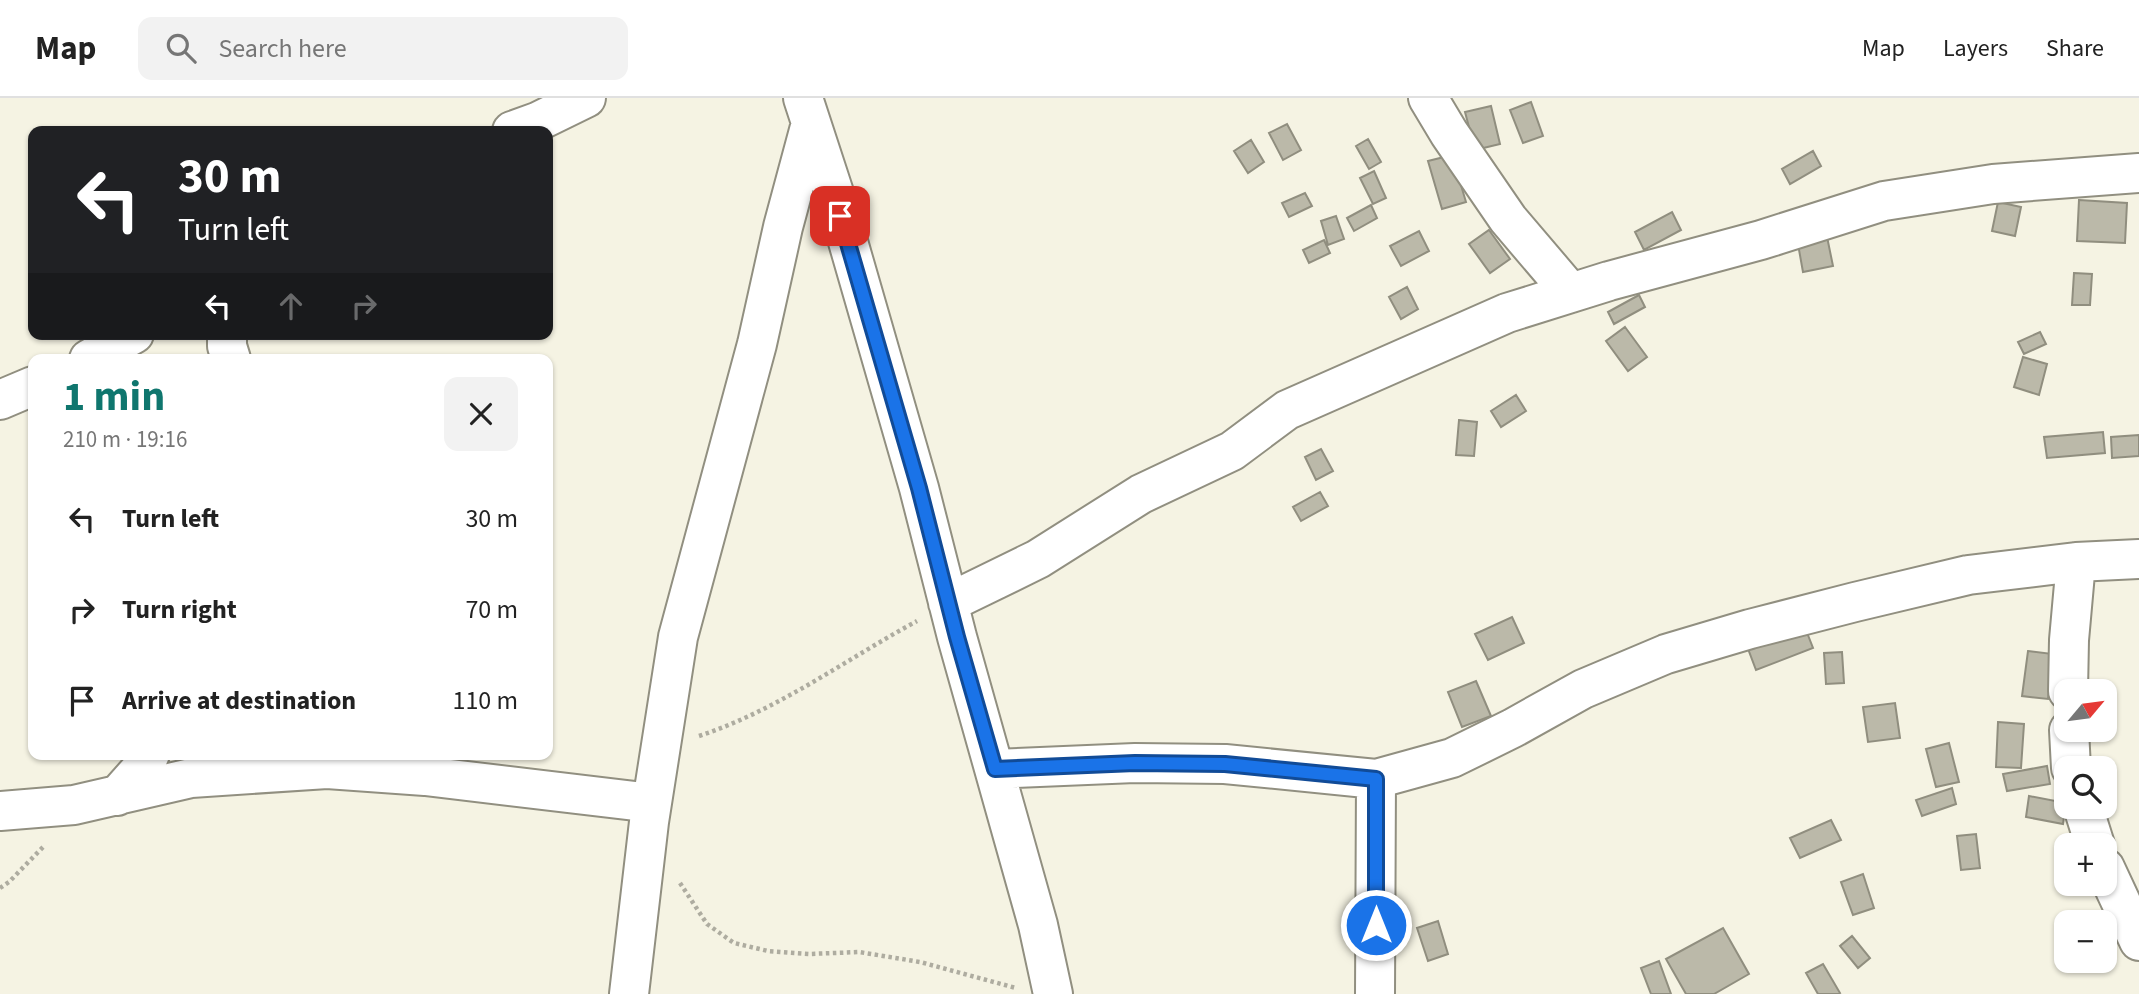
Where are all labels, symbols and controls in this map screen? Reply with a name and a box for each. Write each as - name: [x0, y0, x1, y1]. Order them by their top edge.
- search box: [138, 17, 628, 80]
- text: Map: [35, 25, 96, 72]
- icon: search: [162, 29, 200, 67]
- text: Search here: [218, 30, 347, 67]
- text: Map: [1862, 31, 1905, 66]
- text: Layers: [1943, 31, 2008, 66]
- text: Share: [2046, 31, 2104, 66]
- text: 30 m: [178, 142, 282, 212]
- icon: left: [63, 154, 154, 245]
- pin: [810, 186, 870, 246]
- icon: arrive: [821, 197, 859, 235]
- text: Turn left: [178, 207, 289, 253]
- icon: left: [199, 287, 237, 325]
- icon: ahead: [272, 287, 310, 325]
- icon: right: [345, 287, 383, 325]
- text: 1 min: [63, 367, 165, 427]
- button: close: [444, 377, 518, 451]
- text: 210 m · 19:16: [63, 423, 187, 456]
- icon: left: [63, 500, 101, 538]
- text: Turn left: [122, 500, 219, 537]
- text: 30 m: [465, 500, 518, 537]
- icon: right: [63, 591, 101, 629]
- text: Turn right: [122, 591, 237, 628]
- text: 70 m: [465, 591, 518, 628]
- north arrow: [2054, 679, 2118, 742]
- map controls: [2054, 679, 2117, 973]
- icon: arrive: [63, 682, 101, 720]
- text: Arrive at destination: [122, 682, 356, 719]
- text: 110 m: [452, 682, 518, 719]
- button: search: [2054, 756, 2117, 819]
- button: +: [2054, 833, 2117, 896]
- position arrow: [1339, 888, 1413, 962]
- button: −: [2054, 910, 2117, 973]

